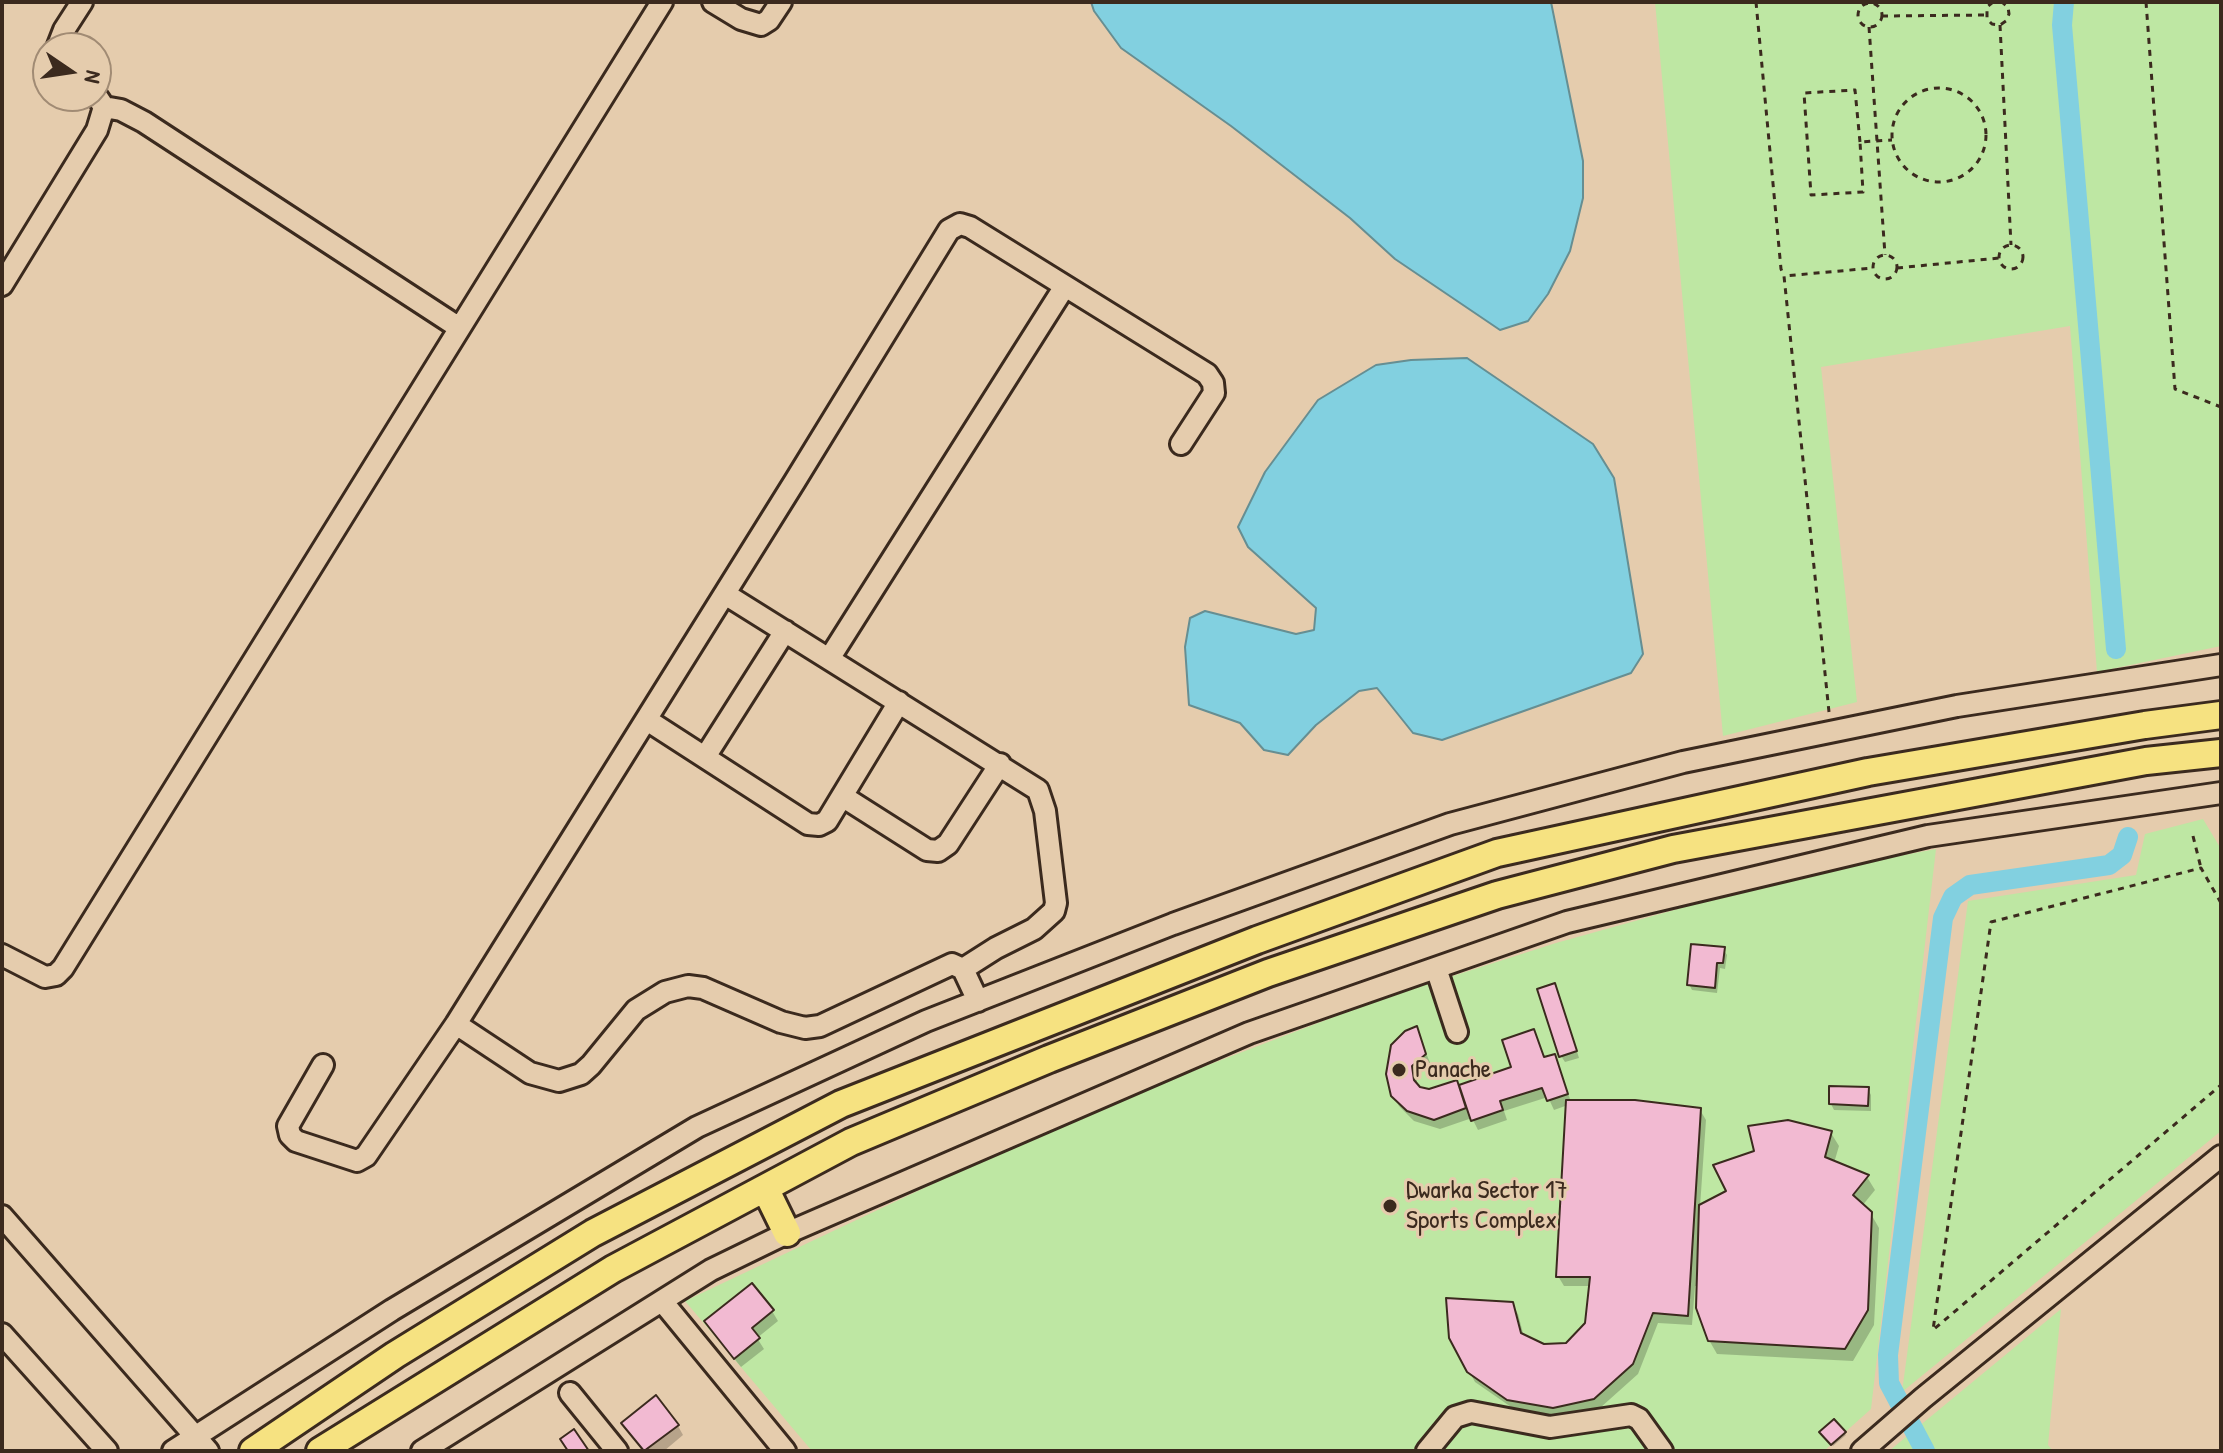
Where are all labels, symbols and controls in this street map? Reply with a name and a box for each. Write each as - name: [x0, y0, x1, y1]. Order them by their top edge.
- north arrow: [32, 32, 112, 112]
- text: N: [78, 68, 109, 86]
- place label: Panache: [1415, 1054, 1491, 1086]
- marker: Panache: [1390, 1061, 1408, 1079]
- place label: Dwarka Sector 17 Sports Complex: [1406, 1175, 1568, 1236]
- marker: Dwarka Sector 17 Sports Complex: [1381, 1197, 1399, 1215]

